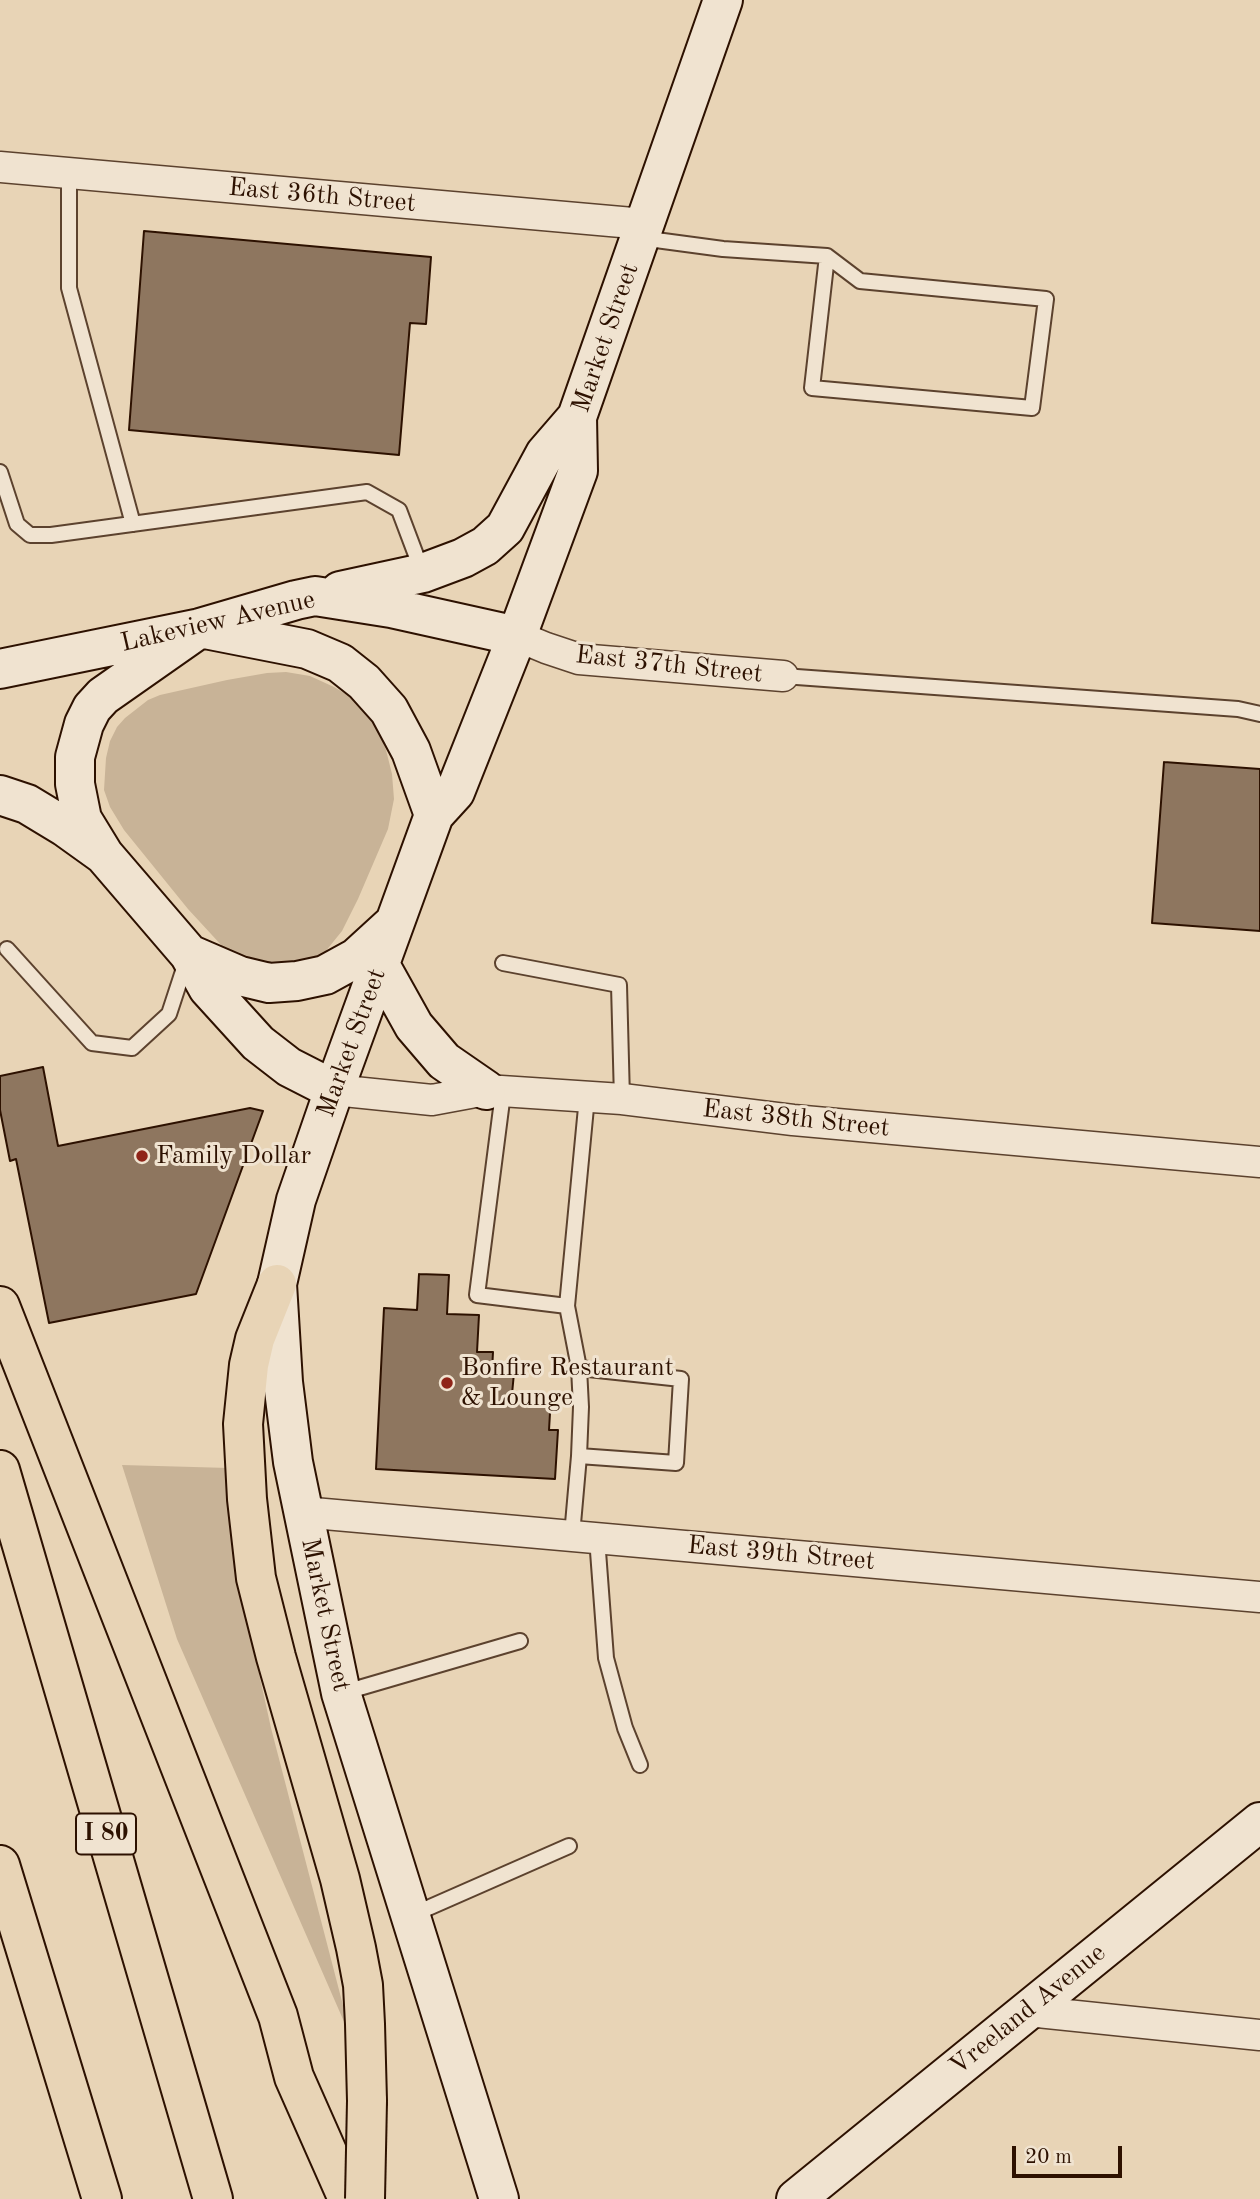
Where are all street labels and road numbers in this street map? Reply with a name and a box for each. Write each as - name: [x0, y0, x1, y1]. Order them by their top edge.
- street label: East 36th Street: [227, 172, 417, 220]
- street label: Market Street: [566, 259, 646, 417]
- street label: Lakeview Avenue: [118, 584, 318, 660]
- street label: East 37th Street: [574, 640, 764, 690]
- street label: Market Street: [311, 964, 393, 1122]
- street label: East 38th Street: [701, 1094, 891, 1144]
- street label: East 39th Street: [686, 1530, 876, 1578]
- street label: Market Street: [294, 1535, 356, 1695]
- road number: I 80: [76, 1814, 136, 1854]
- street label: Vreeland Avenue: [944, 1937, 1112, 2083]

